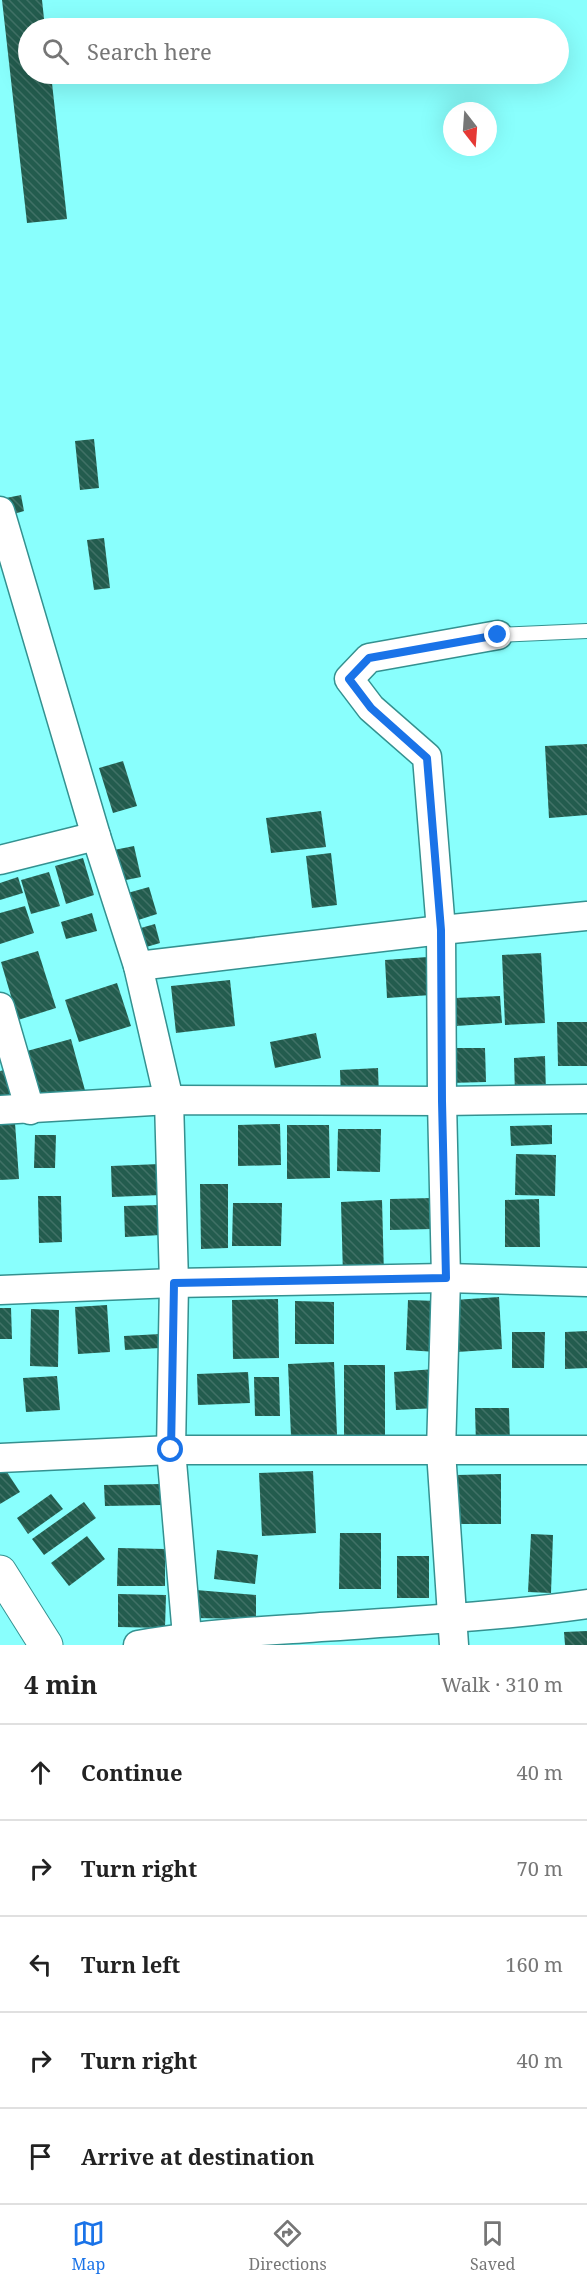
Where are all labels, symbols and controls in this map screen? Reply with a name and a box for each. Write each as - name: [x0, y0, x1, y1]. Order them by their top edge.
- search box: [18, 18, 569, 84]
- icon: search: [39, 35, 72, 68]
- text: Search here: [87, 36, 212, 66]
- north arrow: [443, 102, 497, 156]
- route end: [484, 621, 510, 647]
- route start: [157, 1436, 183, 1462]
- text: 4 min: [24, 1666, 98, 1702]
- text: Walk · 310 m: [441, 1671, 563, 1698]
- icon: ahead: [24, 1756, 57, 1789]
- text: Continue: [81, 1757, 183, 1787]
- text: 40 m: [517, 1759, 563, 1786]
- icon: right: [24, 1852, 57, 1885]
- text: Turn right: [81, 1853, 197, 1883]
- text: 70 m: [517, 1855, 563, 1882]
- icon: left: [24, 1948, 57, 1981]
- text: Turn left: [81, 1949, 180, 1979]
- text: 160 m: [505, 1951, 563, 1978]
- icon: right: [24, 2044, 57, 2077]
- text: Turn right: [81, 2045, 197, 2075]
- text: 40 m: [517, 2047, 563, 2074]
- icon: arrive: [24, 2140, 57, 2173]
- text: Arrive at destination: [81, 2141, 315, 2171]
- tab: Map: [72, 2217, 105, 2275]
- tab: Directions: [249, 2217, 327, 2275]
- tab: Saved: [470, 2217, 515, 2275]

